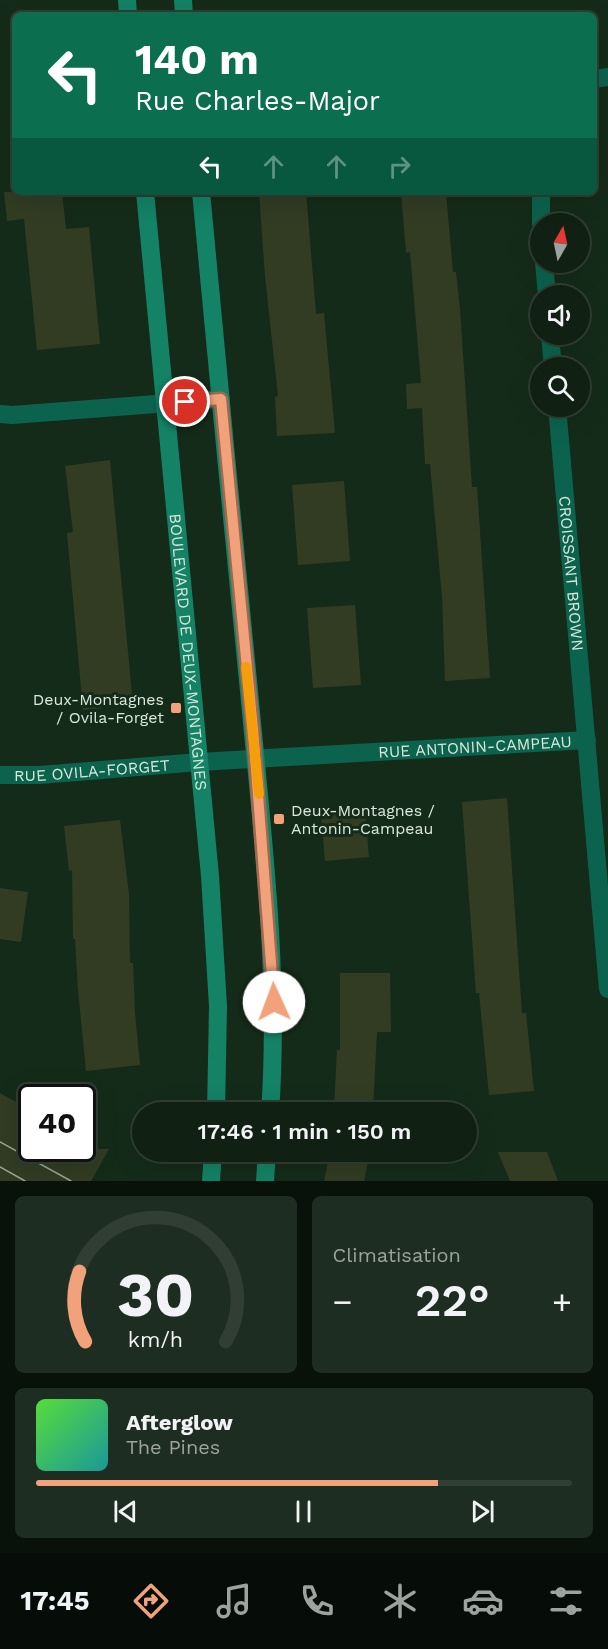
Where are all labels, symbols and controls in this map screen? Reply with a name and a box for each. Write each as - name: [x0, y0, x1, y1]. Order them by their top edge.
- text: 140 m: [135, 35, 259, 84]
- icon: left: [36, 36, 114, 114]
- text: Rue Charles-Major: [135, 85, 380, 117]
- icon: left: [194, 150, 227, 183]
- icon: ahead: [257, 150, 290, 183]
- icon: ahead: [320, 150, 353, 183]
- icon: right: [383, 150, 416, 183]
- north arrow: [530, 213, 590, 273]
- map controls: [530, 213, 590, 417]
- button: sound: [530, 285, 590, 345]
- button: search: [530, 357, 590, 417]
- pin: [159, 376, 210, 427]
- icon: arrive: [168, 385, 201, 418]
- street label: CROISSANT BROWN: [555, 495, 588, 652]
- street label: BOULEVARD DE DEUX-MONTAGNES: [166, 513, 211, 791]
- place label: Deux-Montagnes / Ovila-Forget: [33, 690, 164, 727]
- marker: Deux-Montagnes / Ovila-Forget: [169, 701, 183, 715]
- street label: RUE ANTONIN-CAMPEAU: [378, 731, 572, 761]
- street label: RUE OVILA-FORGET: [14, 755, 171, 785]
- place label: Deux-Montagnes / Antonin-Campeau: [291, 801, 435, 838]
- marker: Deux-Montagnes / Antonin-Campeau: [272, 812, 286, 826]
- position arrow: [242, 970, 306, 1034]
- speed limit sign: 40: [18, 1084, 96, 1162]
- text: 17:46 · 1 min · 150 m: [198, 1119, 411, 1144]
- text: Climatisation: [333, 1243, 461, 1267]
- text: 30: [117, 1258, 194, 1331]
- text: 22°: [415, 1274, 490, 1327]
- text: −: [333, 1282, 352, 1321]
- text: +: [552, 1282, 572, 1321]
- text: km/h: [128, 1327, 183, 1352]
- text: Afterglow: [126, 1410, 233, 1435]
- text: The Pines: [126, 1435, 220, 1459]
- icon: previous: [109, 1495, 142, 1528]
- icon: pause: [287, 1495, 320, 1528]
- icon: next: [466, 1495, 499, 1528]
- icon: directions: [130, 1580, 172, 1622]
- icon: music: [213, 1580, 255, 1622]
- icon: phone: [296, 1580, 338, 1622]
- icon: climate: [379, 1580, 421, 1622]
- icon: car: [462, 1580, 504, 1622]
- icon: filters: [545, 1580, 587, 1622]
- text: 17:45: [21, 1585, 89, 1617]

